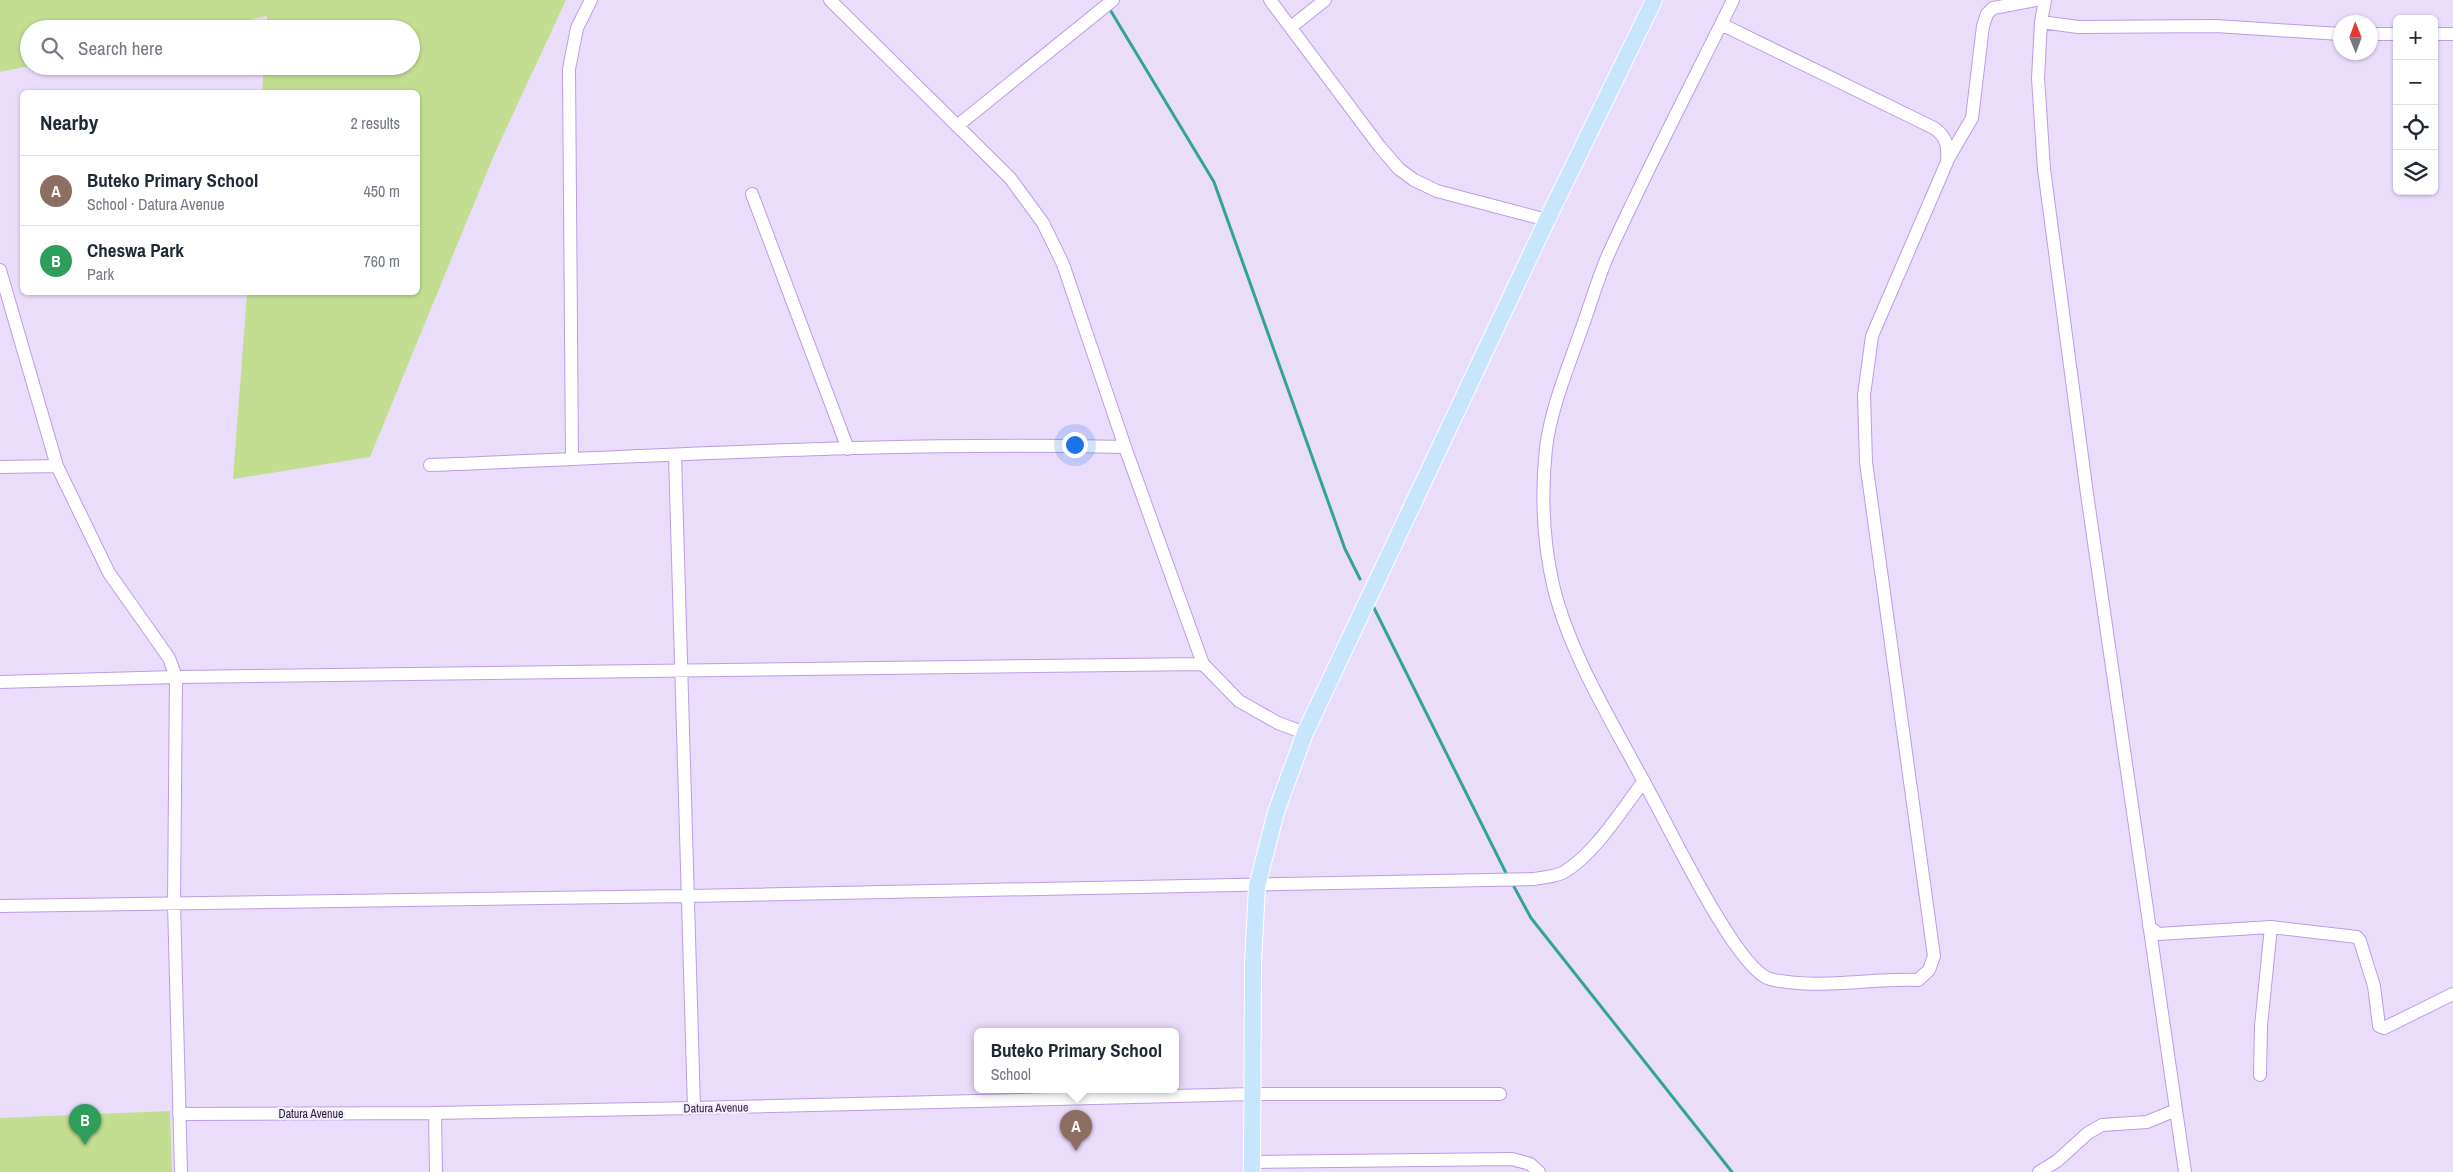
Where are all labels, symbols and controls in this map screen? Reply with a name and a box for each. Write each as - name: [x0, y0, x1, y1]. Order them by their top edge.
- north arrow: [2333, 15, 2378, 60]
- map controls: [2393, 15, 2438, 195]
- button: +: [2393, 15, 2438, 60]
- search box: [20, 20, 420, 75]
- icon: search: [38, 34, 66, 62]
- text: Search here: [78, 35, 163, 61]
- button: −: [2393, 60, 2438, 105]
- button: locate: [2393, 105, 2438, 150]
- text: Nearby: [40, 108, 98, 137]
- text: 2 results: [350, 112, 400, 134]
- button: layers: [2393, 150, 2438, 195]
- text: Buteko Primary School: [87, 167, 258, 193]
- text: A: [51, 180, 61, 202]
- text: 450 m: [364, 180, 400, 202]
- text: School · Datura Avenue: [87, 193, 225, 215]
- text: Cheswa Park: [87, 237, 184, 263]
- text: B: [51, 250, 61, 272]
- text: 760 m: [364, 250, 400, 272]
- text: Park: [87, 263, 114, 285]
- your location: [1062, 432, 1088, 458]
- popup: [974, 1028, 1179, 1093]
- text: Buteko Primary School: [991, 1037, 1162, 1063]
- text: School: [991, 1063, 1031, 1085]
- street label: Datura Avenue: [683, 1099, 749, 1117]
- pin: B: [69, 1104, 101, 1145]
- street label: Datura Avenue: [279, 1106, 343, 1122]
- pin: A: [1060, 1110, 1092, 1151]

